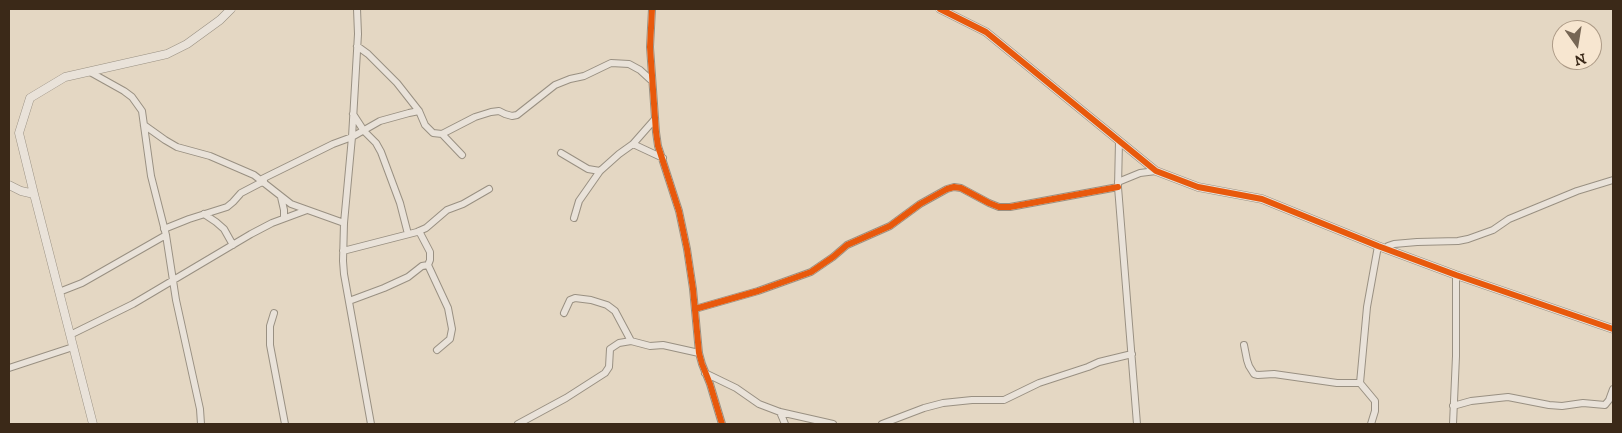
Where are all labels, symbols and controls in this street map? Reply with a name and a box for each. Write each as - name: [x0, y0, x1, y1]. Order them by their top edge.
- north arrow: [1552, 20, 1602, 70]
- text: N: [1573, 49, 1588, 69]

